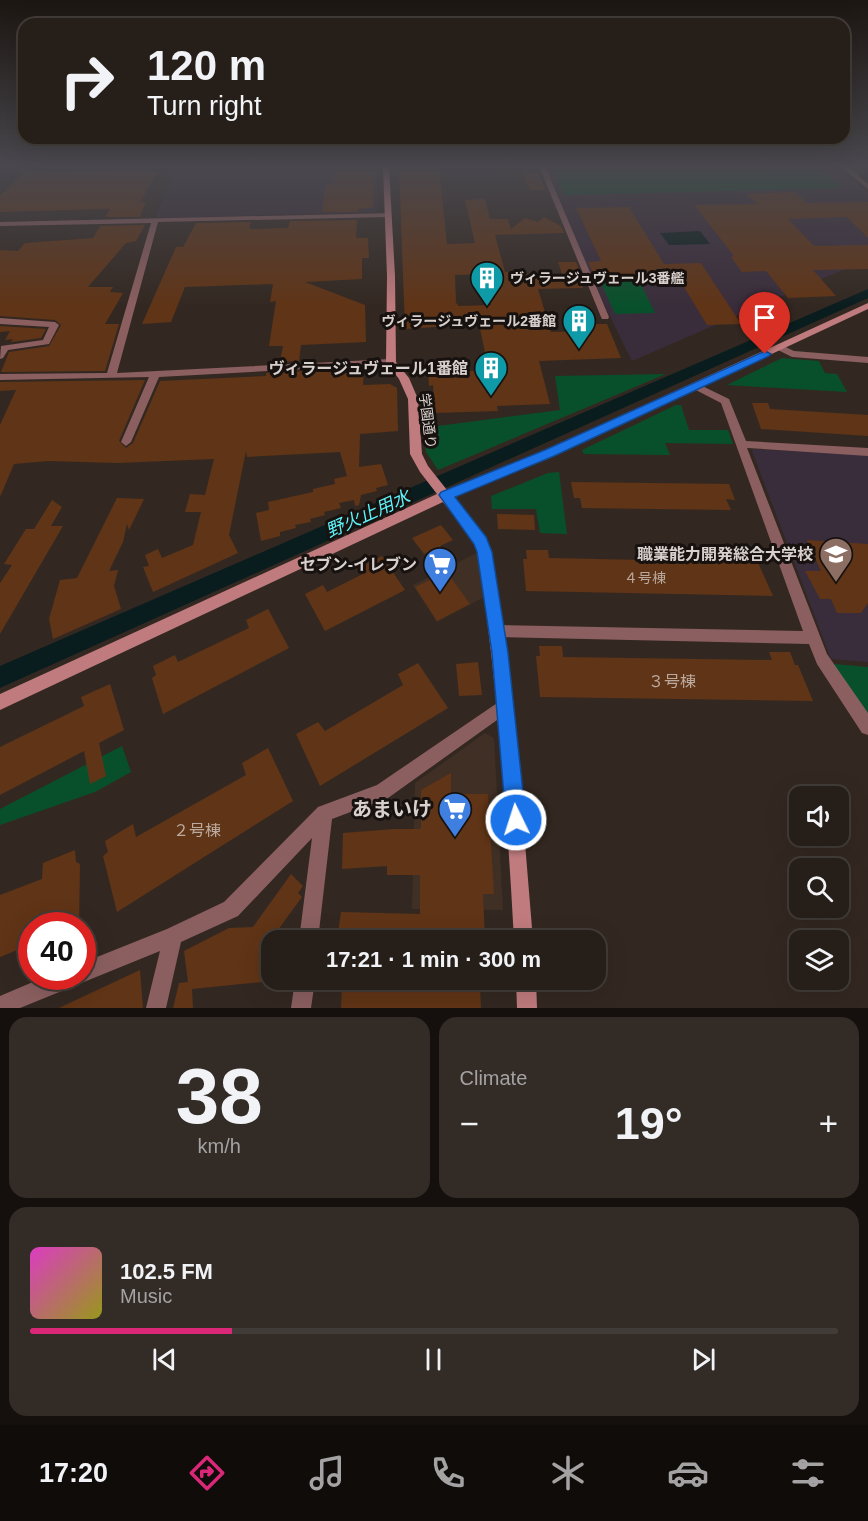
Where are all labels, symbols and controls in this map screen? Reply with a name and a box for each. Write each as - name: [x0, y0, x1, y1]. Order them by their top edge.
- icon: right: [48, 42, 126, 120]
- text: 120 m: [147, 42, 266, 89]
- text: Turn right: [147, 91, 262, 121]
- building icon: ヴィラージュヴェール3番艦: [469, 260, 505, 307]
- place label: ヴィラージュヴェール3番艦: [510, 270, 685, 286]
- pin: [739, 292, 790, 354]
- icon: arrive: [748, 301, 781, 334]
- building icon: ヴィラージュヴェール2番館: [561, 303, 597, 350]
- place label: ヴィラージュヴェール2番館: [381, 313, 556, 329]
- building icon: ヴィラージュヴェール1番館: [473, 350, 509, 397]
- place label: ヴィラージュヴェール1番館: [269, 360, 468, 377]
- street label: 学園通り: [417, 392, 439, 450]
- water label: 野火止用水: [323, 486, 415, 541]
- school or university icon: 職業能力開発総合大学校: [818, 536, 854, 583]
- place label: 職業能力開発総合大学校: [637, 545, 813, 563]
- supermarket icon: セブン-イレブン: [422, 546, 458, 593]
- place label: セブン-イレブン: [300, 556, 417, 573]
- house number: ４号棟: [624, 570, 666, 586]
- house number: ３号棟: [648, 673, 696, 690]
- map controls: [789, 786, 849, 990]
- button: sound: [789, 786, 849, 846]
- position arrow: [484, 788, 548, 852]
- supermarket icon: あまいけ: [437, 791, 473, 838]
- place label: あまいけ: [352, 798, 432, 820]
- house number: ２号棟: [173, 822, 221, 839]
- button: search: [789, 858, 849, 918]
- speed limit sign: 40: [18, 912, 96, 990]
- button: layers: [789, 930, 849, 990]
- text: 17:21 · 1 min · 300 m: [326, 947, 541, 972]
- text: 38: [176, 1052, 263, 1140]
- text: Climate: [460, 1067, 527, 1089]
- text: 19°: [615, 1098, 683, 1149]
- text: −: [460, 1105, 479, 1142]
- text: +: [819, 1105, 838, 1142]
- text: km/h: [198, 1135, 241, 1157]
- text: 102.5 FM: [120, 1259, 213, 1284]
- text: Music: [120, 1285, 172, 1307]
- icon: previous: [148, 1343, 181, 1376]
- icon: pause: [417, 1343, 450, 1376]
- icon: next: [687, 1343, 720, 1376]
- icon: directions: [186, 1452, 228, 1494]
- icon: music: [306, 1452, 348, 1494]
- icon: phone: [427, 1452, 469, 1494]
- icon: climate: [547, 1452, 589, 1494]
- icon: car: [667, 1452, 709, 1494]
- icon: filters: [787, 1452, 829, 1494]
- text: 17:20: [39, 1458, 108, 1488]

